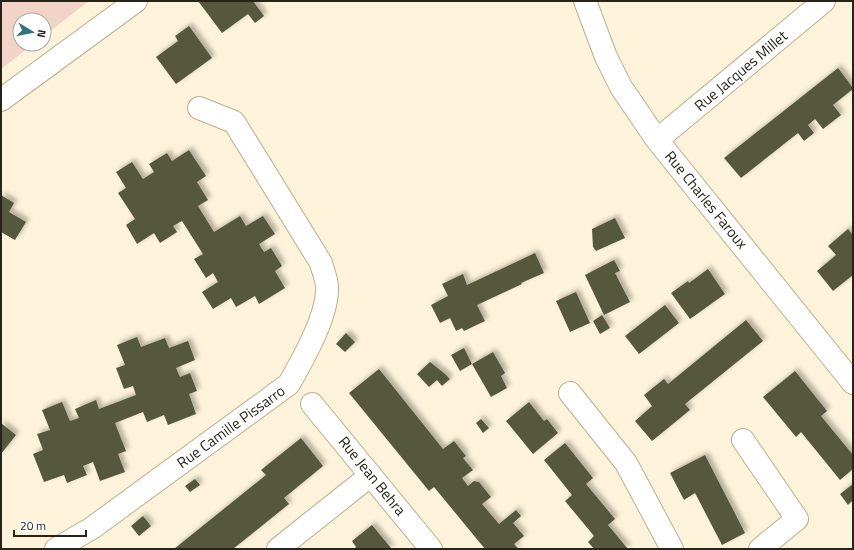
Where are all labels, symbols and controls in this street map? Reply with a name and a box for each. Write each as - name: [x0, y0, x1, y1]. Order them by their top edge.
- north arrow: [12, 12, 52, 52]
- street label: Rue Jacques Millet: [689, 24, 793, 117]
- text: N: [33, 29, 50, 39]
- street label: Rue Charles Faroux: [659, 145, 754, 254]
- street label: Rue Camille Pissarro: [172, 379, 290, 474]
- street label: Rue Jean Behra: [333, 431, 412, 521]
- scale bar: [14, 512, 86, 538]
- text: 20 m: [20, 516, 46, 535]

